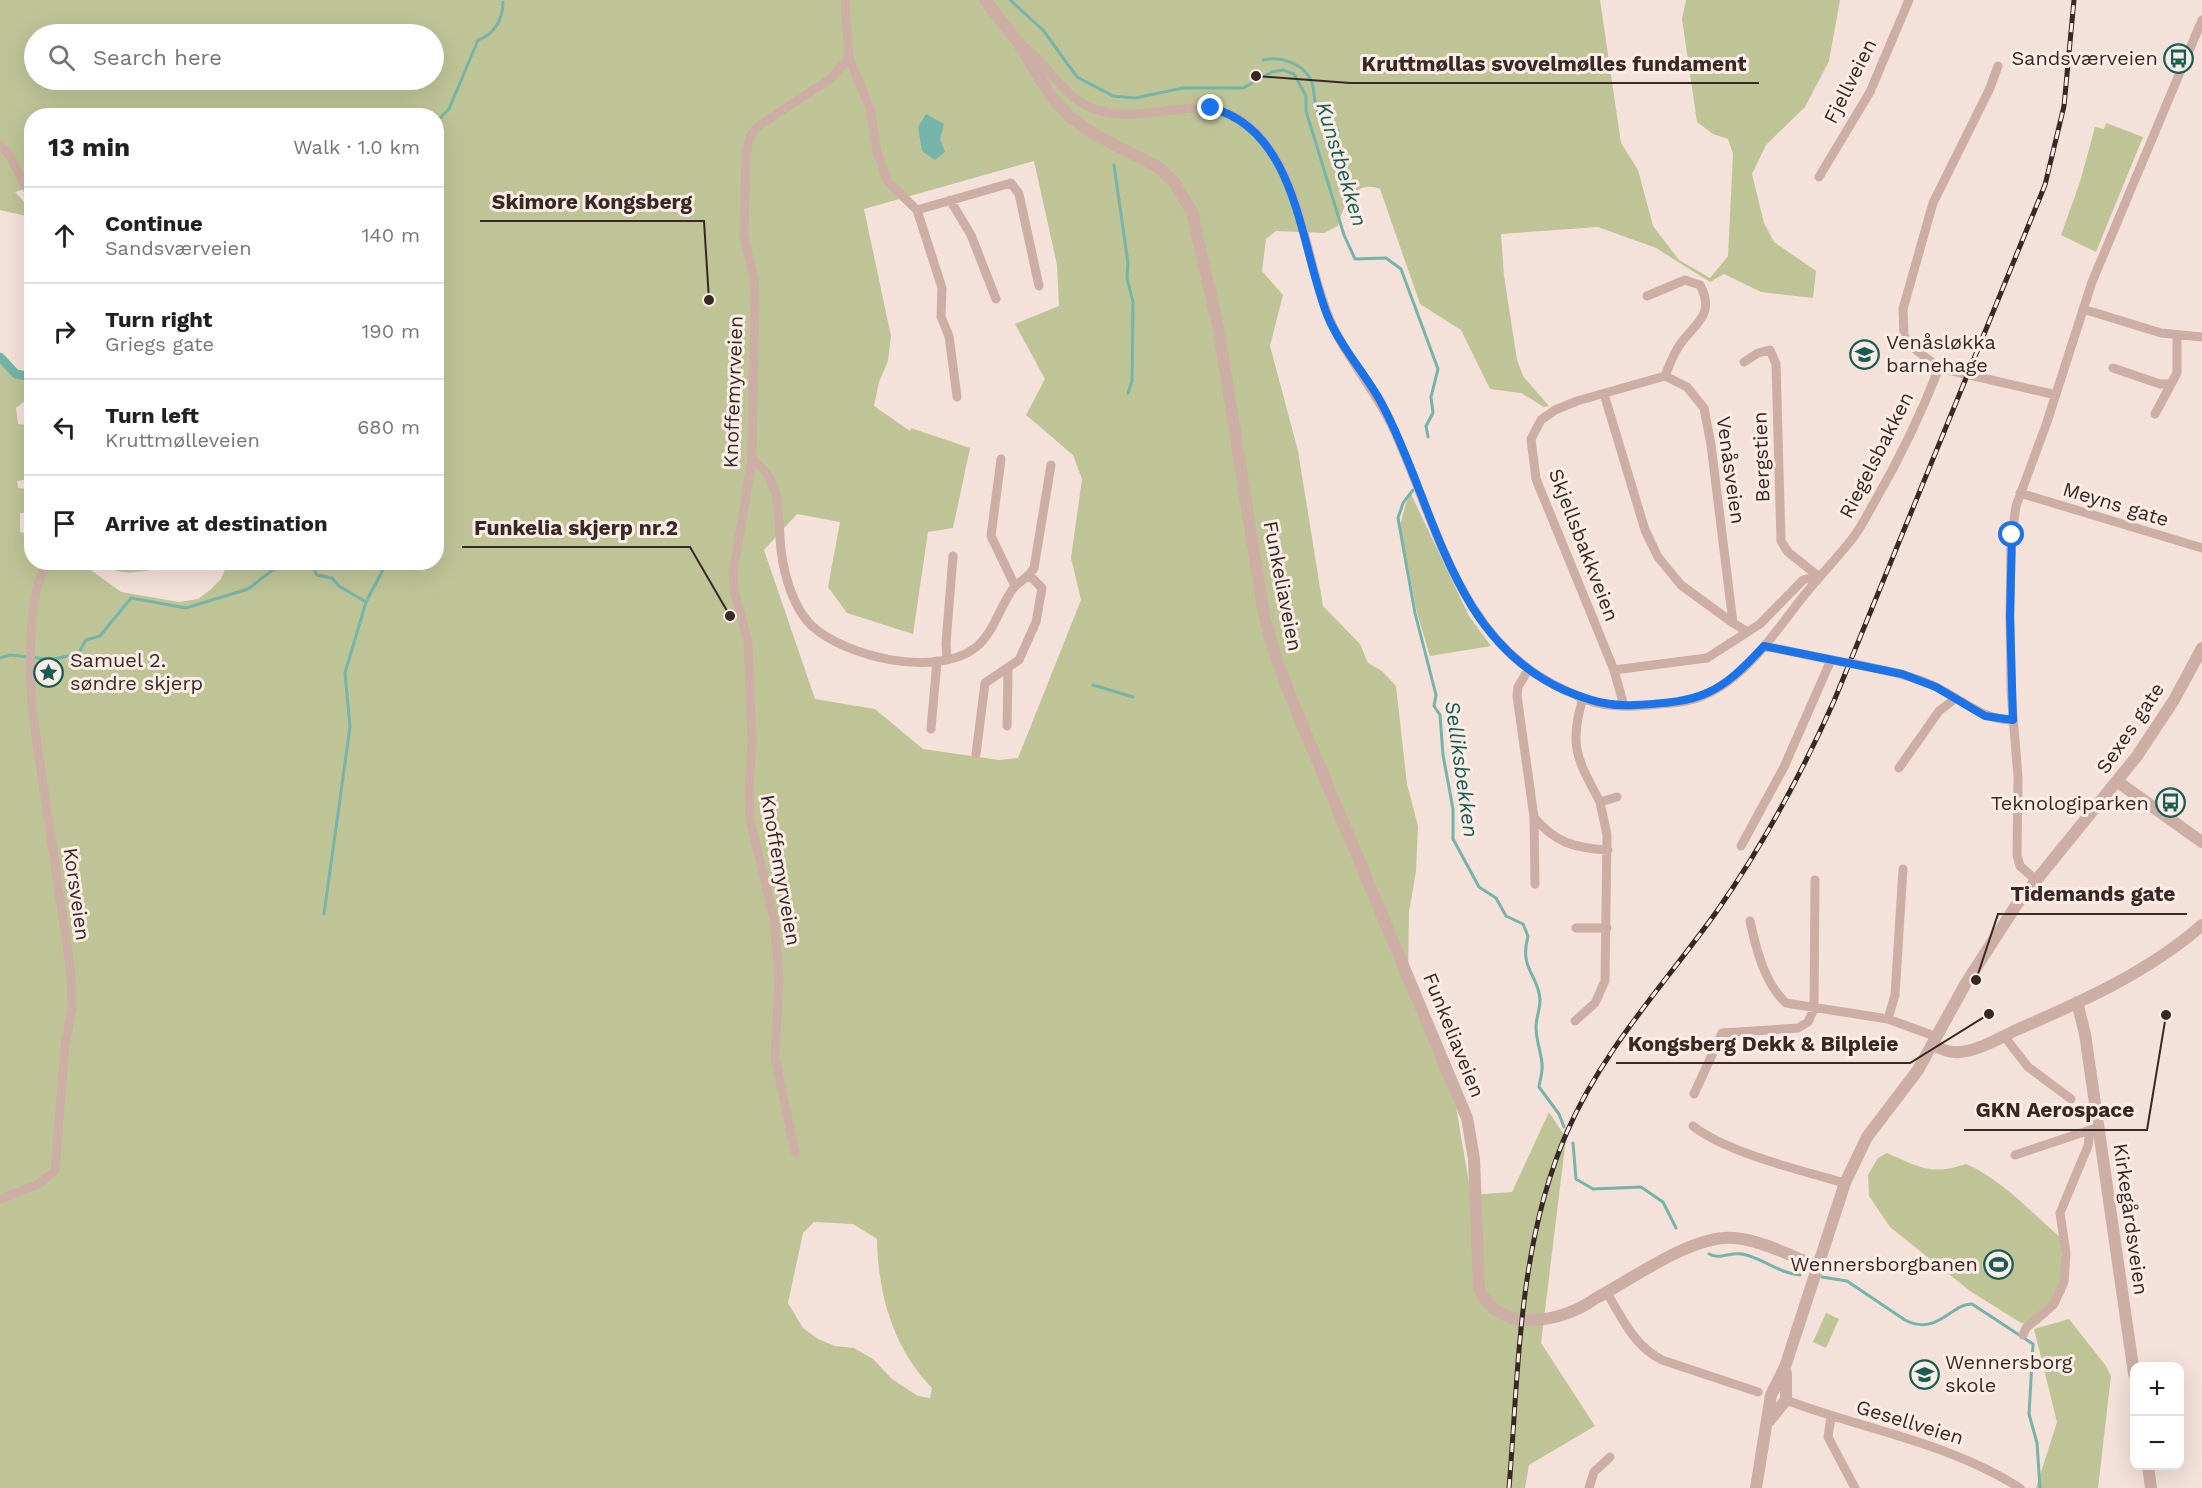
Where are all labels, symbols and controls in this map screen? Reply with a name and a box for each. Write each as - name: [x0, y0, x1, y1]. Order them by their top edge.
- search box: [24, 24, 444, 90]
- street label: Fjellveien: [1818, 35, 1882, 127]
- icon: search: [45, 41, 78, 74]
- bus stop icon: Sandsværveien: [2163, 42, 2195, 74]
- callout: Kruttmøllas svovelmølles fundament: [1350, 44, 1759, 83]
- text: Search here: [93, 45, 222, 70]
- place label: Sandsværveien: [2011, 46, 2158, 70]
- text: Kruttmøllas svovelmølles fundament: [1362, 51, 1746, 76]
- route end: [1197, 94, 1223, 120]
- water label: Kunstbekken: [1311, 99, 1373, 229]
- text: 13 min: [48, 132, 130, 162]
- text: Walk · 1.0 km: [293, 135, 420, 159]
- callout: Skimore Kongsberg: [480, 182, 704, 221]
- text: Skimore Kongsberg: [492, 189, 692, 214]
- text: Continue: [105, 211, 203, 236]
- icon: ahead: [48, 219, 81, 252]
- text: 140 m: [362, 223, 420, 247]
- text: Sandsværveien: [105, 236, 252, 260]
- text: Turn right: [105, 307, 212, 332]
- icon: right: [48, 315, 81, 348]
- street label: Knoffemyrveien: [718, 315, 748, 469]
- text: 190 m: [362, 319, 420, 343]
- place label: Venåsløkka barnehage: [1886, 330, 1996, 377]
- text: Griegs gate: [105, 332, 214, 356]
- school or university icon: Venåsløkka barnehage: [1849, 338, 1881, 370]
- street label: Riegelsbakken: [1834, 388, 1918, 522]
- text: Turn left: [105, 403, 199, 428]
- icon: left: [48, 411, 81, 444]
- street label: Bergstien: [1747, 411, 1775, 503]
- street label: Venåsveien: [1712, 414, 1750, 526]
- text: 680 m: [357, 415, 420, 439]
- text: Kruttmølleveien: [105, 428, 260, 452]
- street label: Skjellsbakkveien: [1544, 465, 1624, 625]
- street label: Meyns gate: [2060, 477, 2172, 531]
- icon: arrive: [48, 507, 81, 540]
- callout: Funkelia skjerp nr.2: [462, 508, 690, 547]
- text: Arrive at destination: [105, 511, 328, 536]
- text: Funkelia skjerp nr.2: [474, 515, 678, 540]
- street label: Funkeliaveien: [1259, 519, 1307, 653]
- route start: [1998, 521, 2024, 547]
- place label: Samuel 2. søndre skjerp: [70, 648, 203, 695]
- place icon: Samuel 2. søndre skjerp: [33, 656, 65, 688]
- street label: Sexes gate: [2091, 678, 2169, 778]
- water label: Selliksbekken: [1440, 699, 1484, 839]
- bus stop icon: Teknologiparken: [2154, 787, 2186, 819]
- place label: Teknologiparken: [1991, 791, 2149, 815]
- street label: Knoffemyrveien: [756, 793, 806, 947]
- street label: Korsveien: [59, 846, 95, 942]
- callout: Tidemands gate: [1998, 875, 2187, 914]
- text: Tidemands gate: [2010, 881, 2176, 906]
- street label: Funkeliaveien: [1418, 969, 1490, 1101]
- callout: Kongsberg Dekk & Bilpleie: [1616, 1024, 1910, 1063]
- text: Kongsberg Dekk & Bilpleie: [1628, 1031, 1898, 1056]
- callout: GKN Aerospace: [1964, 1091, 2147, 1130]
- text: GKN Aerospace: [1976, 1097, 2134, 1122]
- street label: Kirkegårdsveien: [2108, 1142, 2154, 1296]
- sports icon: Wennersborgbanen: [1983, 1248, 2015, 1280]
- place label: Wennersborgbanen: [1790, 1252, 1978, 1276]
- place label: Wennersborg skole: [1945, 1350, 2073, 1397]
- school or university icon: Wennersborg skole: [1908, 1358, 1940, 1390]
- map controls: [2130, 1362, 2184, 1470]
- button: +: [2130, 1362, 2184, 1416]
- street label: Gesellveien: [1853, 1394, 1967, 1450]
- button: −: [2130, 1416, 2184, 1470]

